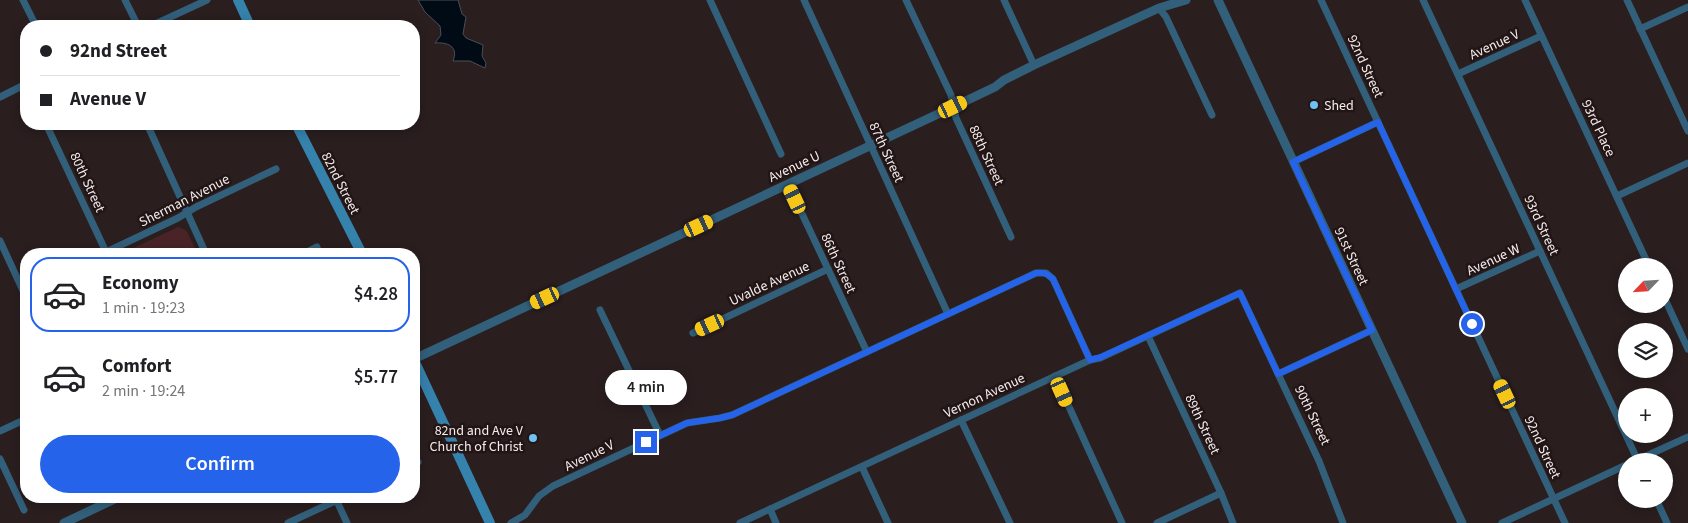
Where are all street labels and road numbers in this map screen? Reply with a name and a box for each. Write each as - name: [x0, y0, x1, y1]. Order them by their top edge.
- street label: Avenue V: [1466, 24, 1523, 65]
- street label: 92nd Street: [1342, 32, 1388, 101]
- street label: 93rd Place: [1576, 97, 1620, 160]
- street label: 87th Street: [863, 119, 909, 186]
- street label: 88th Street: [963, 122, 1009, 189]
- street label: Avenue U: [765, 146, 824, 188]
- street label: 80th Street: [64, 149, 110, 216]
- street label: 82nd Street: [316, 149, 364, 218]
- street label: Sherman Avenue: [136, 169, 233, 232]
- street label: 93rd Street: [1518, 192, 1564, 259]
- street label: 91st Street: [1329, 224, 1373, 289]
- street label: 86th Street: [815, 230, 861, 297]
- street label: Avenue W: [1463, 239, 1523, 281]
- street label: Uvalde Avenue: [726, 257, 813, 311]
- street label: Vernon Avenue: [940, 368, 1028, 423]
- street label: 90th Street: [1289, 382, 1335, 449]
- street label: 89th Street: [1179, 391, 1225, 458]
- street label: 92nd Street: [1519, 413, 1565, 482]
- street label: Avenue V: [561, 435, 618, 477]

